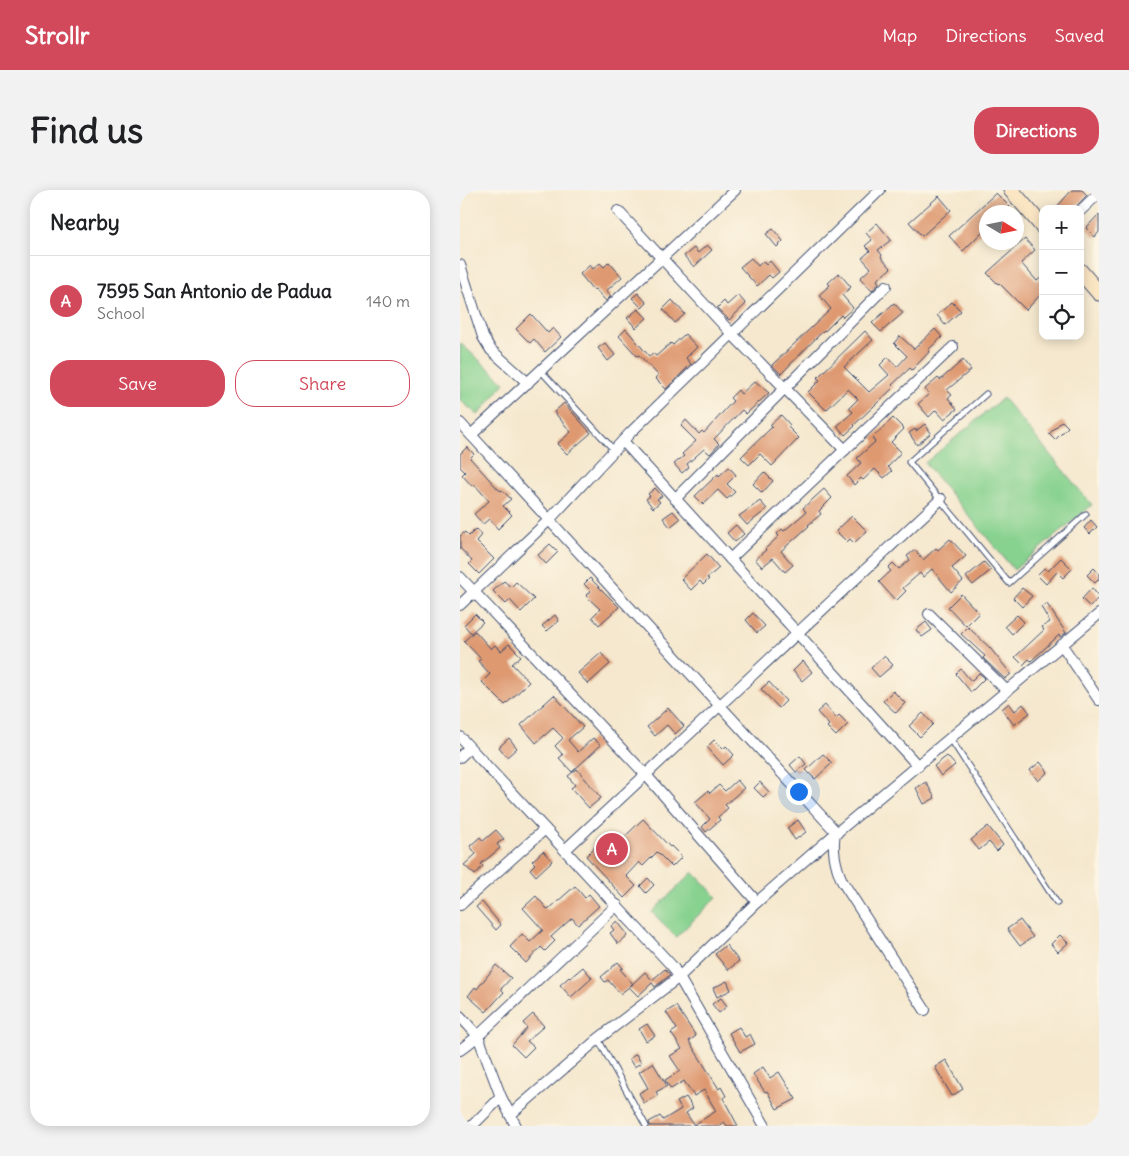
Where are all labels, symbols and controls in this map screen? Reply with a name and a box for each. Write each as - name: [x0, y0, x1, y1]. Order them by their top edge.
- text: Strollr: [25, 20, 90, 50]
- text: Map: [882, 24, 917, 47]
- text: Directions: [945, 24, 1027, 47]
- text: Saved: [1055, 24, 1104, 47]
- button: Directions: [974, 107, 1099, 154]
- text: Find us: [30, 108, 143, 152]
- north arrow: [979, 205, 1024, 250]
- map controls: [1039, 205, 1084, 340]
- button: +: [1039, 205, 1084, 250]
- text: Nearby: [50, 209, 120, 236]
- button: −: [1039, 250, 1084, 295]
- text: 7595 San Antonio de Padua: [97, 279, 332, 303]
- text: A: [61, 291, 71, 311]
- text: 140 m: [366, 291, 410, 311]
- button: locate: [1039, 295, 1084, 340]
- text: School: [97, 303, 145, 323]
- button: Save: [50, 360, 225, 407]
- button: Share: [235, 360, 410, 407]
- your location: [786, 779, 812, 805]
- pin: A: [596, 830, 628, 868]

